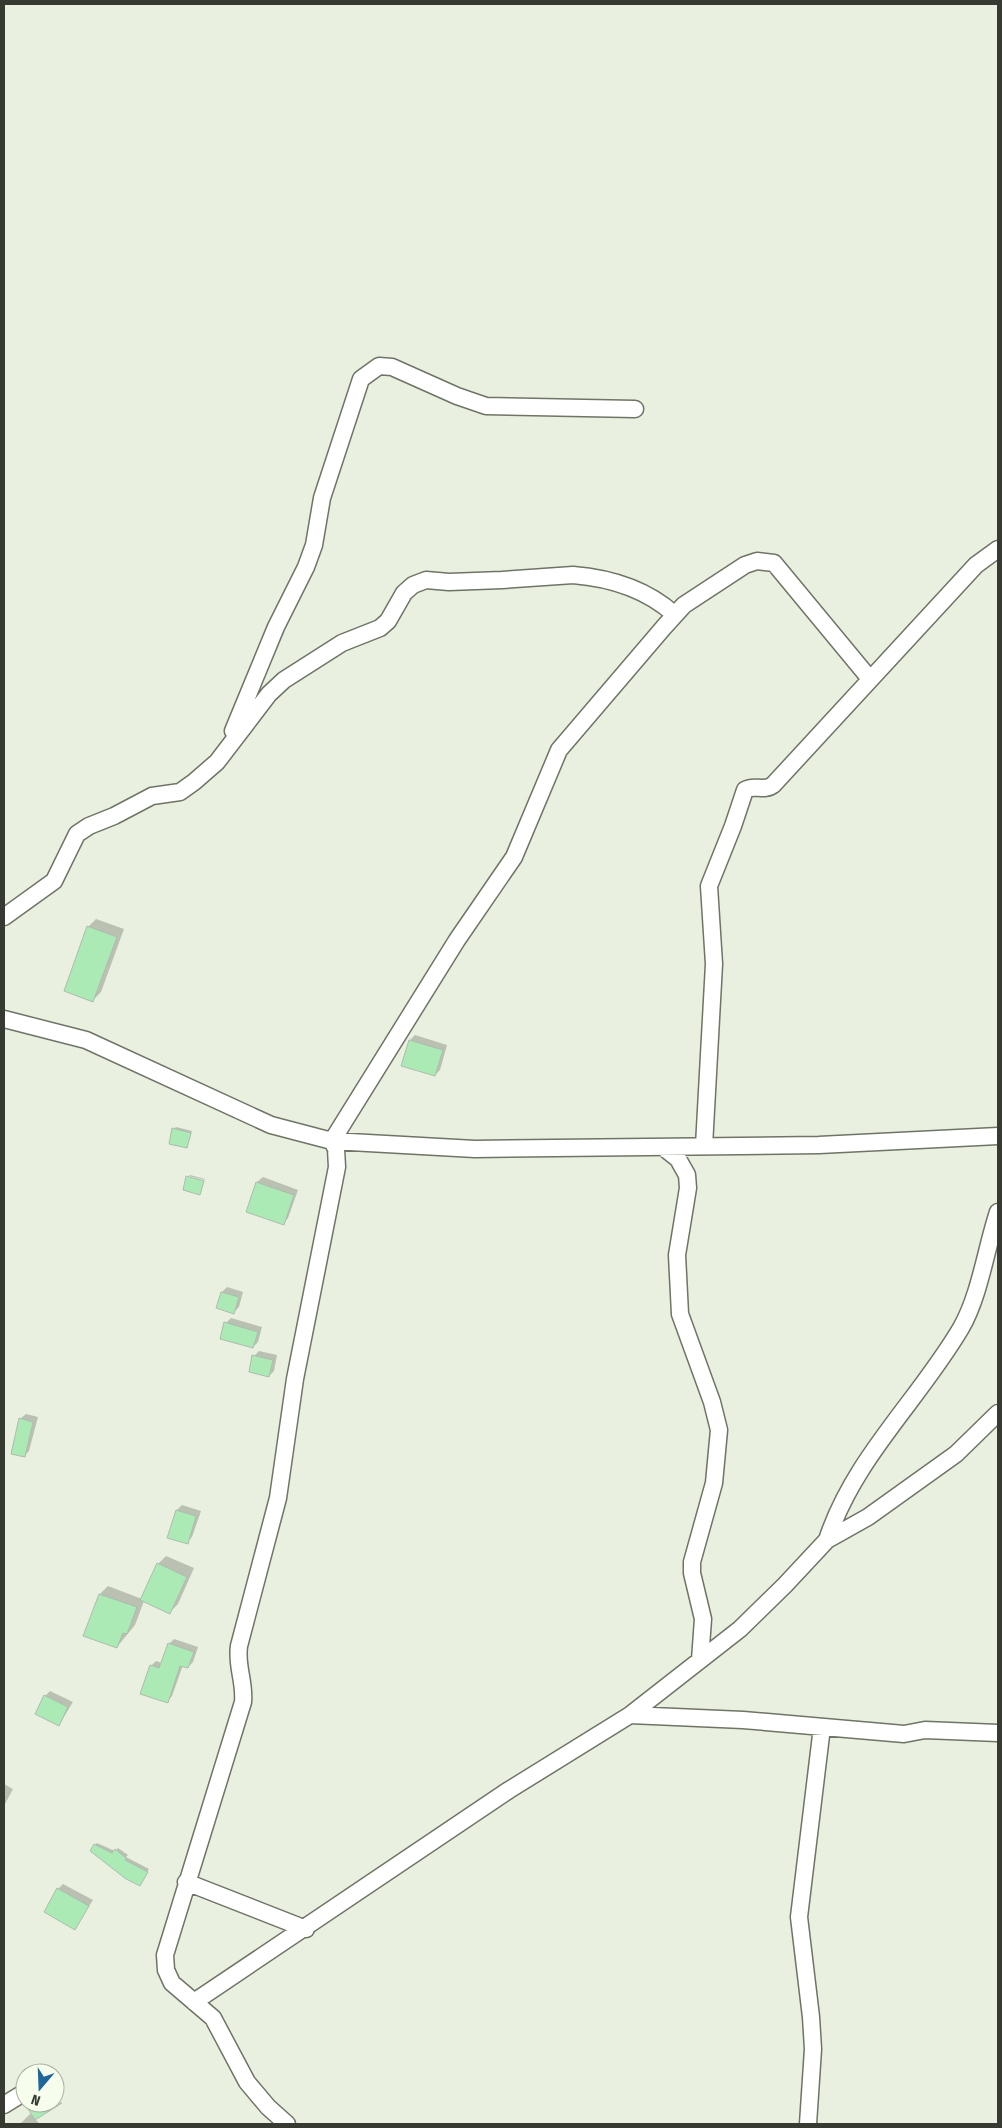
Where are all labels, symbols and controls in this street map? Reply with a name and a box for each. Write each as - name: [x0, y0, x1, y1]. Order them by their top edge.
- north arrow: [15, 2063, 65, 2113]
- text: N: [29, 2090, 43, 2109]

